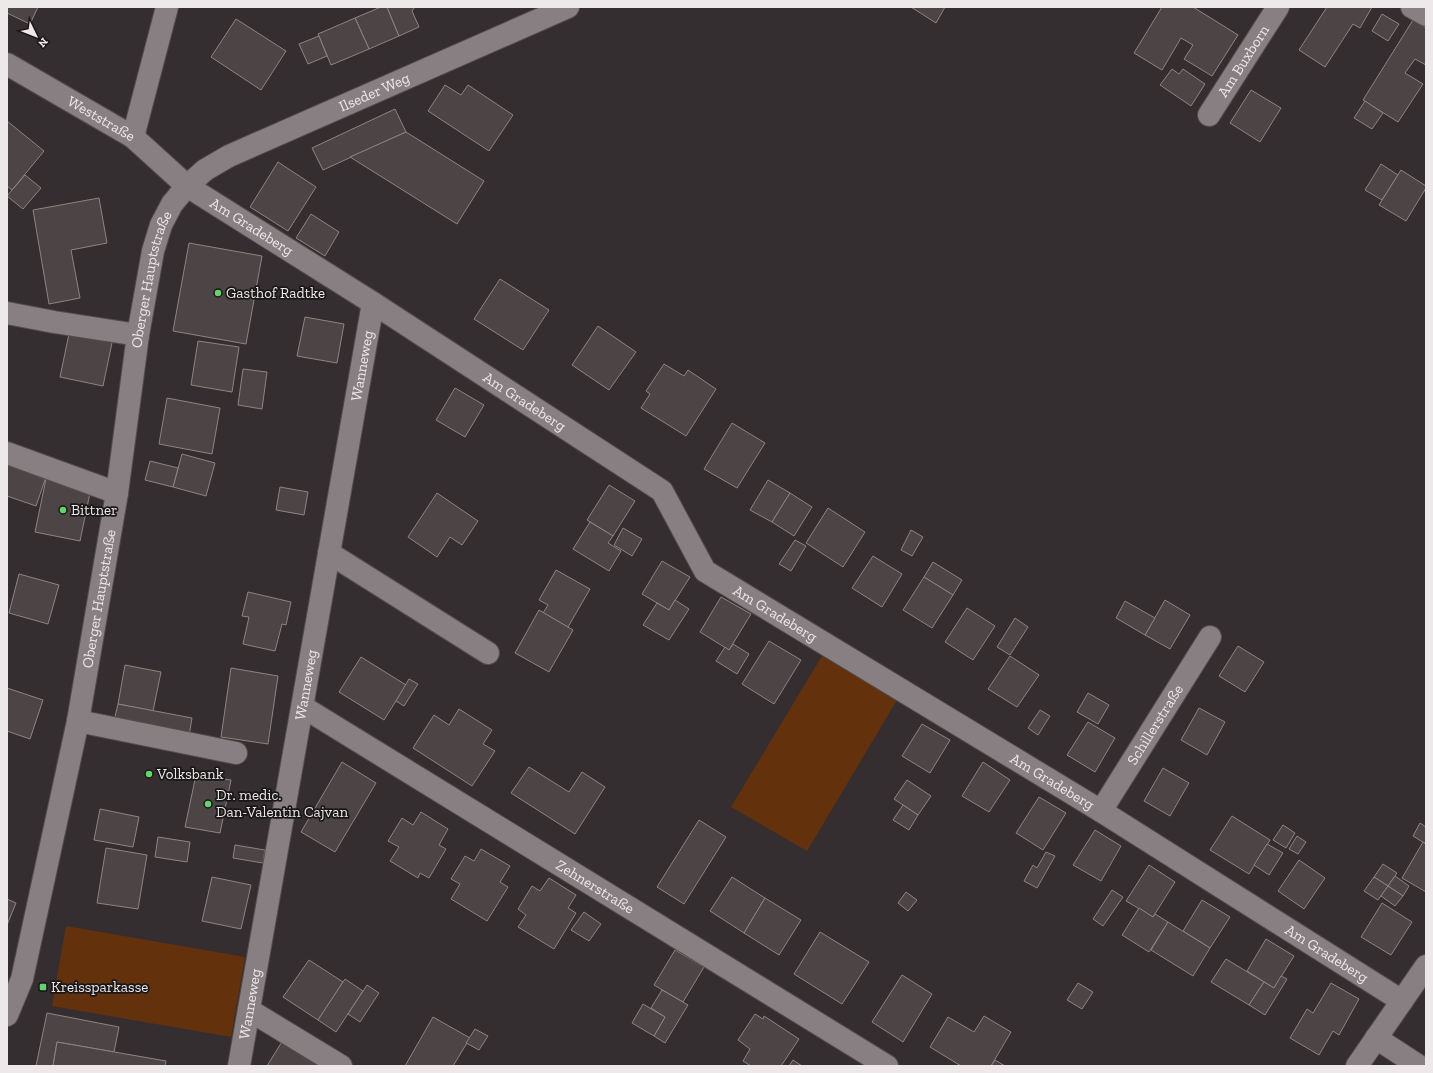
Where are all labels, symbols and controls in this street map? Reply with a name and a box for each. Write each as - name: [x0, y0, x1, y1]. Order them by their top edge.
- north arrow: [16, 16, 56, 56]
- street label: Am Buxborn: [1214, 21, 1273, 100]
- text: N: [35, 35, 51, 50]
- street label: Ilseder Weg: [336, 69, 412, 116]
- street label: Weststraße: [64, 92, 138, 145]
- street label: Am Gradeberg: [207, 194, 297, 260]
- street label: Oberger Hauptstraße: [127, 208, 176, 349]
- place label: Gasthof Radtke: [226, 284, 325, 302]
- marker: Gasthof Radtke: [213, 288, 223, 298]
- street label: Wanneweg: [347, 329, 377, 402]
- street label: Am Gradeberg: [480, 368, 569, 435]
- place label: Bittner: [71, 501, 117, 519]
- marker: Bittner: [58, 505, 68, 515]
- street label: Oberger Hauptstraße: [78, 528, 120, 669]
- street label: Am Gradeberg: [730, 581, 821, 646]
- street label: Wanneweg: [291, 648, 321, 722]
- street label: Schillerstraße: [1123, 681, 1187, 768]
- street label: Am Gradeberg: [1007, 749, 1098, 814]
- place label: Volksbank: [156, 765, 224, 783]
- marker: Volksbank: [144, 769, 154, 779]
- place label: Dr. medic. Dan-Valentin Cajvan: [216, 786, 348, 821]
- marker: Dr. medic. Dan-Valentin Cajvan: [203, 799, 213, 809]
- street label: Zehnerstraße: [553, 856, 638, 918]
- street label: Am Gradeberg: [1282, 921, 1372, 987]
- street label: Wanneweg: [235, 967, 265, 1041]
- place label: Kreissparkasse: [51, 978, 148, 996]
- marker: Kreissparkasse: [38, 982, 48, 992]

